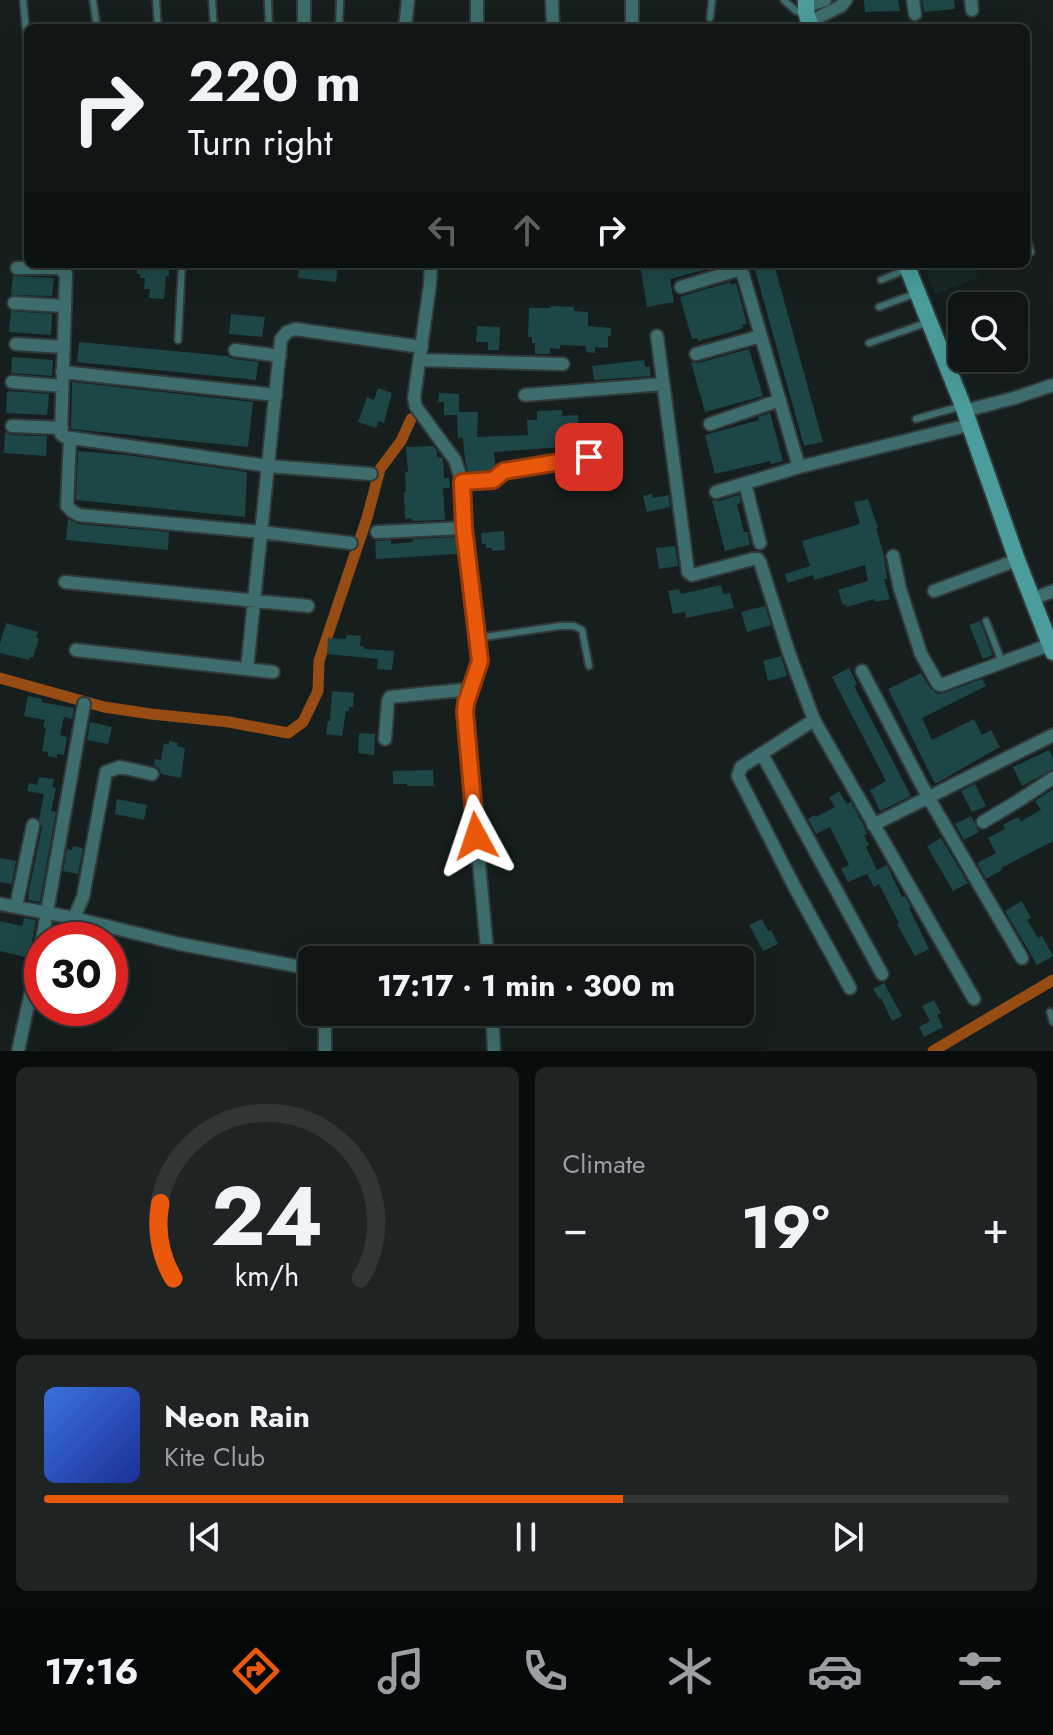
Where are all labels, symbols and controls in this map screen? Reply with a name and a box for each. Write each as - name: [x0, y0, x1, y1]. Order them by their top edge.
- text: 220 m: [188, 41, 361, 122]
- icon: right: [56, 56, 160, 160]
- text: Turn right: [188, 116, 333, 168]
- icon: left: [421, 208, 465, 252]
- icon: ahead: [505, 208, 549, 252]
- icon: right: [589, 208, 633, 252]
- map controls: [948, 292, 1028, 372]
- button: search: [948, 292, 1028, 372]
- pin: [555, 423, 623, 491]
- icon: arrive: [567, 435, 611, 479]
- position arrow: [434, 794, 518, 878]
- speed limit sign: 30: [24, 922, 128, 1026]
- text: 17:17 · 1 min · 300 m: [377, 964, 675, 1007]
- text: Climate: [563, 1145, 645, 1183]
- text: 24: [211, 1156, 324, 1276]
- text: 19°: [741, 1184, 829, 1271]
- text: −: [563, 1196, 588, 1260]
- text: +: [982, 1196, 1009, 1260]
- text: km/h: [235, 1255, 300, 1297]
- text: Neon Rain: [164, 1395, 310, 1438]
- text: Kite Club: [164, 1438, 265, 1476]
- icon: previous: [183, 1515, 227, 1559]
- icon: pause: [504, 1515, 548, 1559]
- icon: next: [826, 1515, 870, 1559]
- icon: directions: [228, 1643, 284, 1699]
- icon: music: [373, 1643, 429, 1699]
- icon: phone: [517, 1643, 573, 1699]
- icon: climate: [662, 1643, 718, 1699]
- icon: car: [807, 1643, 863, 1699]
- icon: filters: [952, 1643, 1008, 1699]
- text: 17:16: [44, 1645, 139, 1697]

